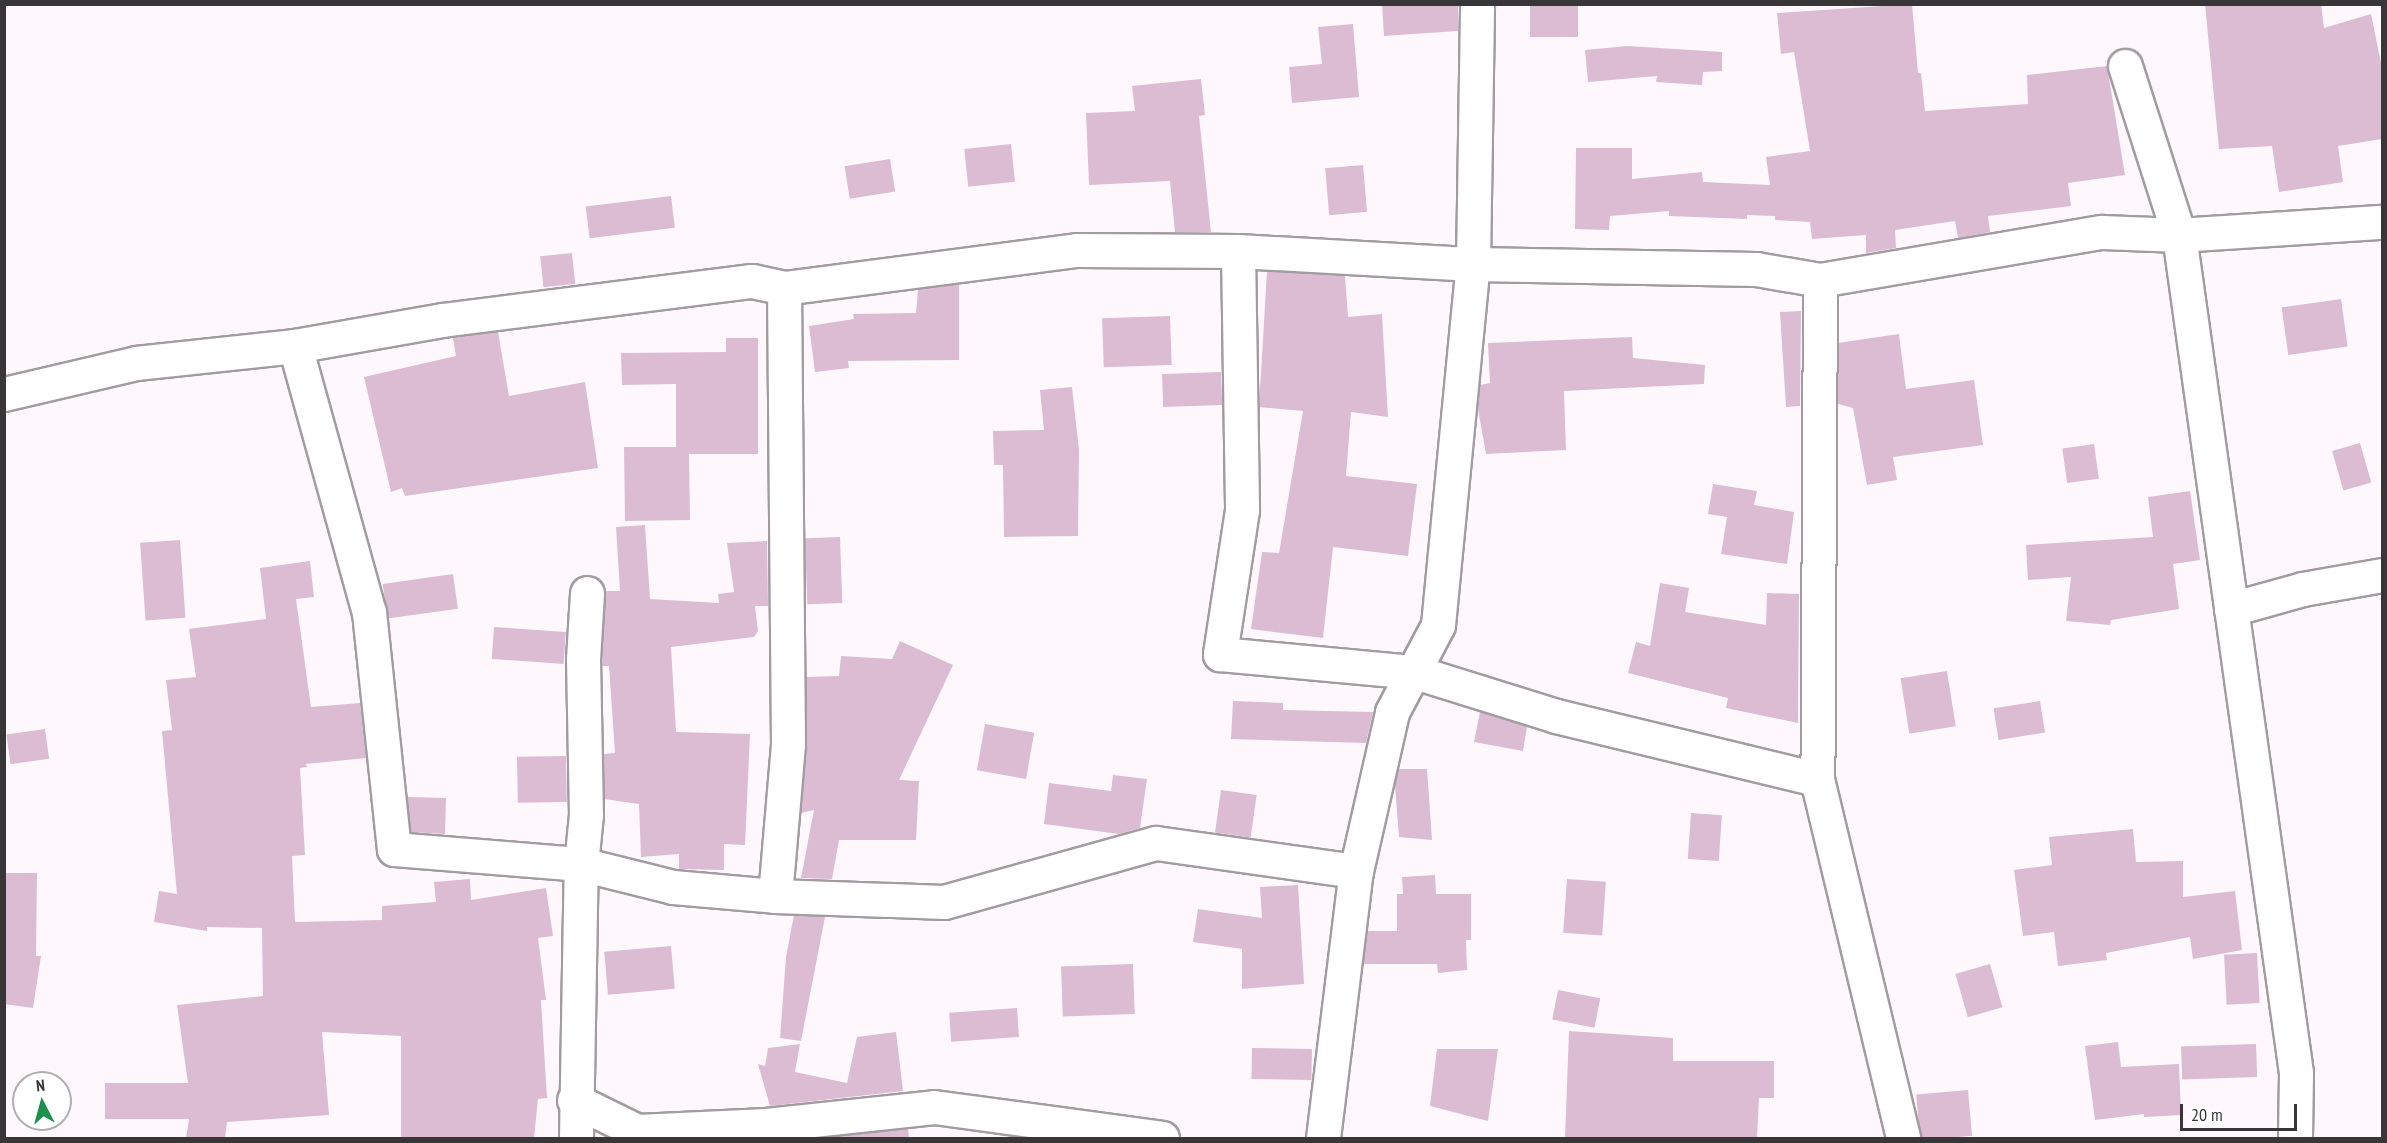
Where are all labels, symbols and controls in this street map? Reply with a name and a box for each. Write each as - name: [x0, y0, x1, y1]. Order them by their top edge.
- north arrow: [12, 1071, 72, 1131]
- text: N: [35, 1075, 46, 1095]
- scale bar: [2183, 1092, 2300, 1130]
- text: 20 m: [2191, 1103, 2223, 1126]

